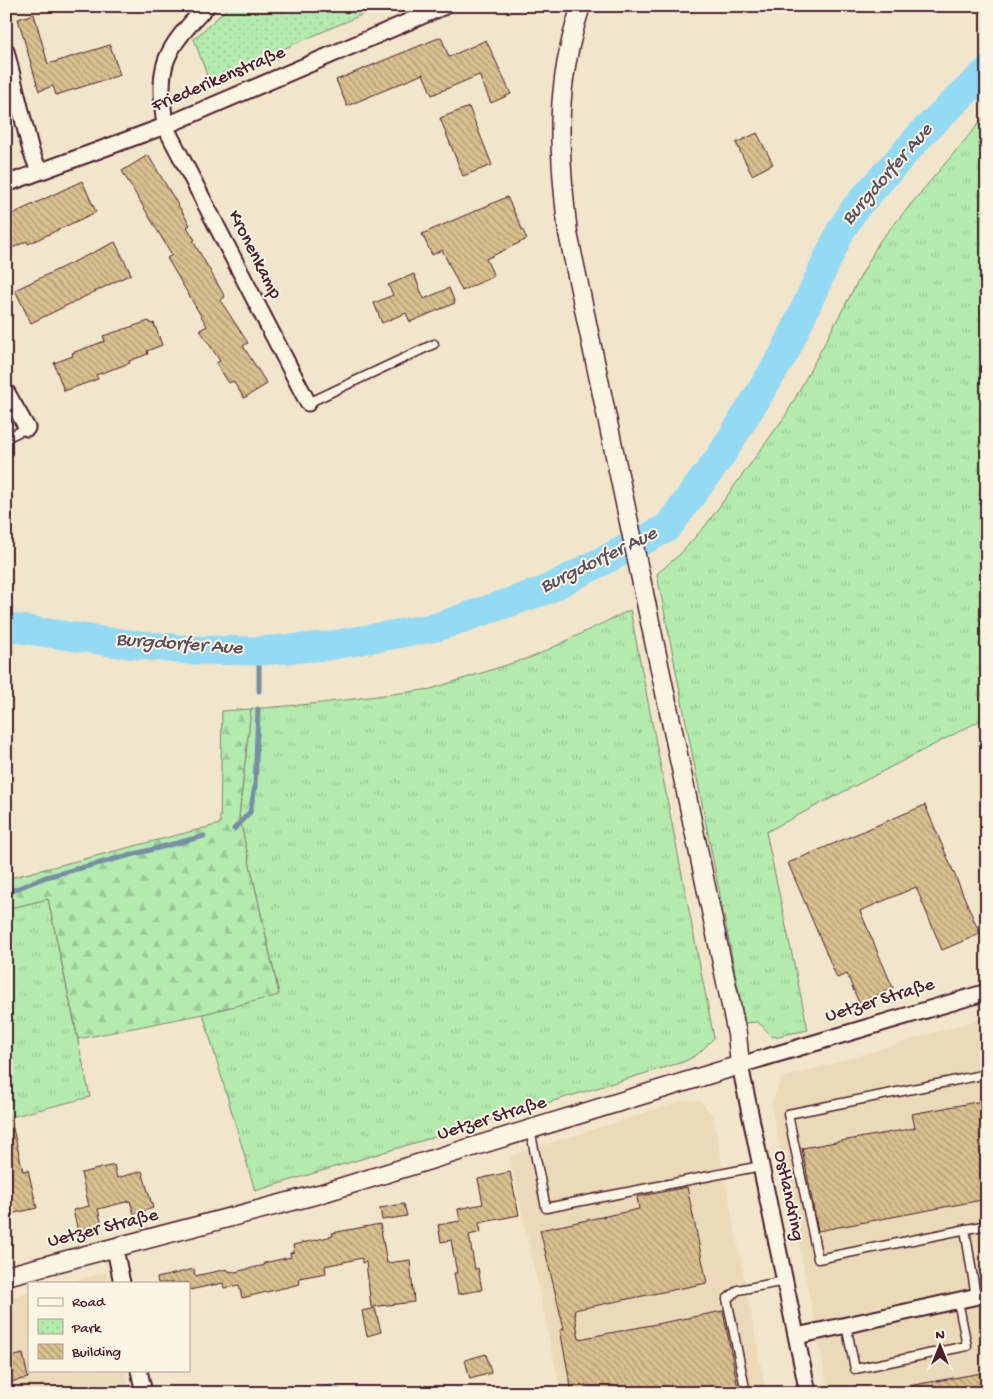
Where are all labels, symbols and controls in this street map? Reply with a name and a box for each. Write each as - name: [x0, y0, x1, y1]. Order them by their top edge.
- street label: Friederikenstraße: [148, 41, 289, 119]
- water label: Burgdorfer Aue: [838, 119, 939, 230]
- street label: Kronenkamp: [222, 207, 287, 304]
- water label: Burgdorfer Aue: [537, 523, 662, 599]
- water label: Burgdorfer Aue: [115, 629, 244, 661]
- street label: Uetzer Straße: [823, 973, 938, 1029]
- street label: Uetzer Straße: [435, 1091, 550, 1147]
- street label: Ostlandring: [767, 1149, 809, 1243]
- street label: Uetzer Straße: [45, 1204, 161, 1254]
- legend: [28, 1282, 190, 1372]
- text: Road: [72, 1294, 106, 1312]
- text: Park: [71, 1320, 102, 1338]
- north arrow: [916, 1322, 966, 1372]
- text: N: [935, 1327, 945, 1344]
- text: Building: [71, 1344, 121, 1362]

